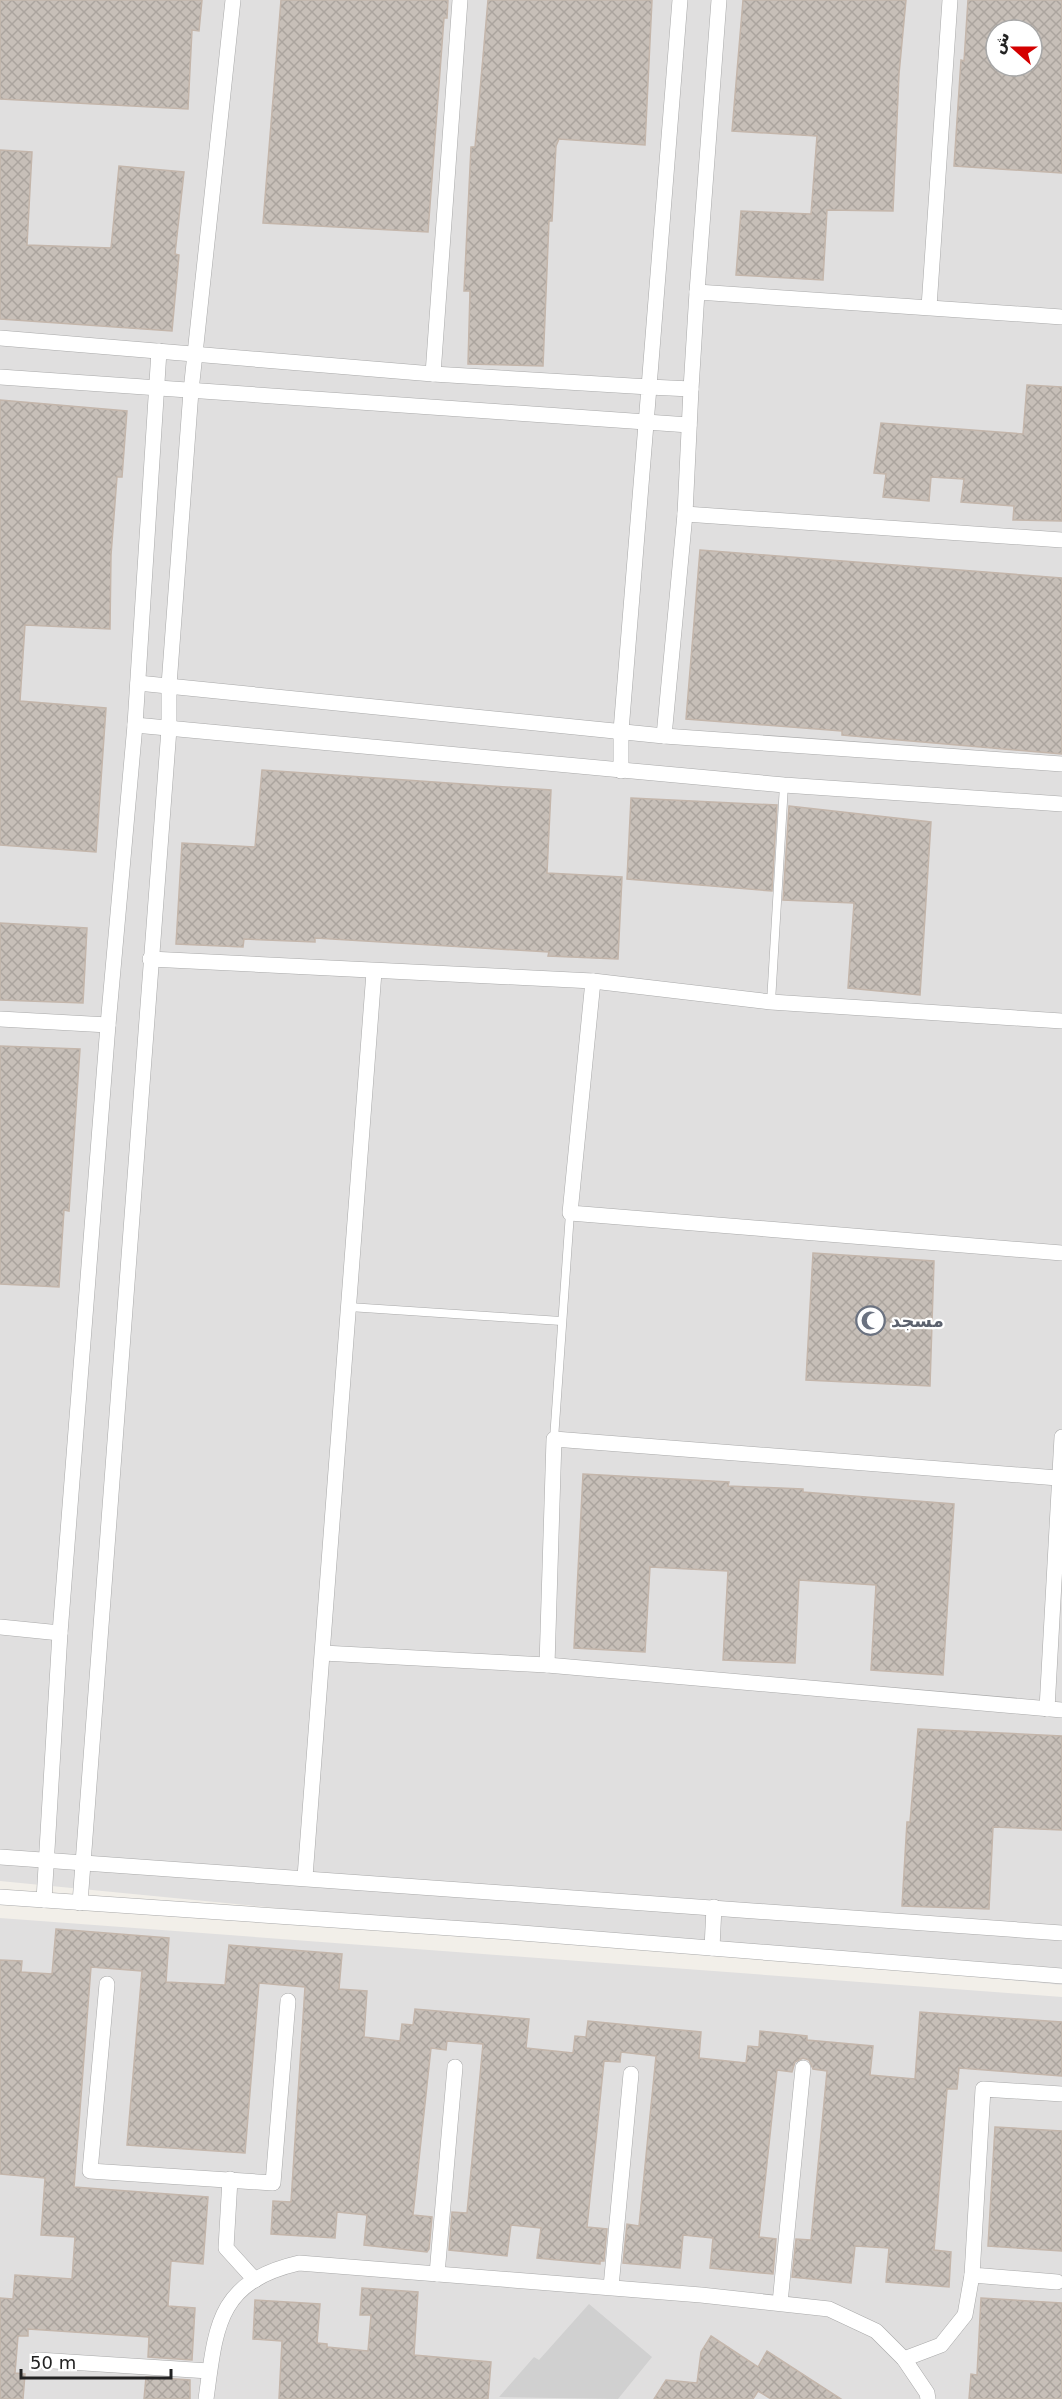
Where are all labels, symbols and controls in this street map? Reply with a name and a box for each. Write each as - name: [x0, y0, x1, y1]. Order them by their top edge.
- north arrow: [984, 18, 1044, 78]
- text: ش: [988, 29, 1013, 57]
- mosque icon: مسجد: [854, 1305, 886, 1337]
- place label: مسجد: [891, 1310, 944, 1331]
- scale bar: [21, 2342, 171, 2380]
- text: 50 m: [30, 2352, 76, 2373]

